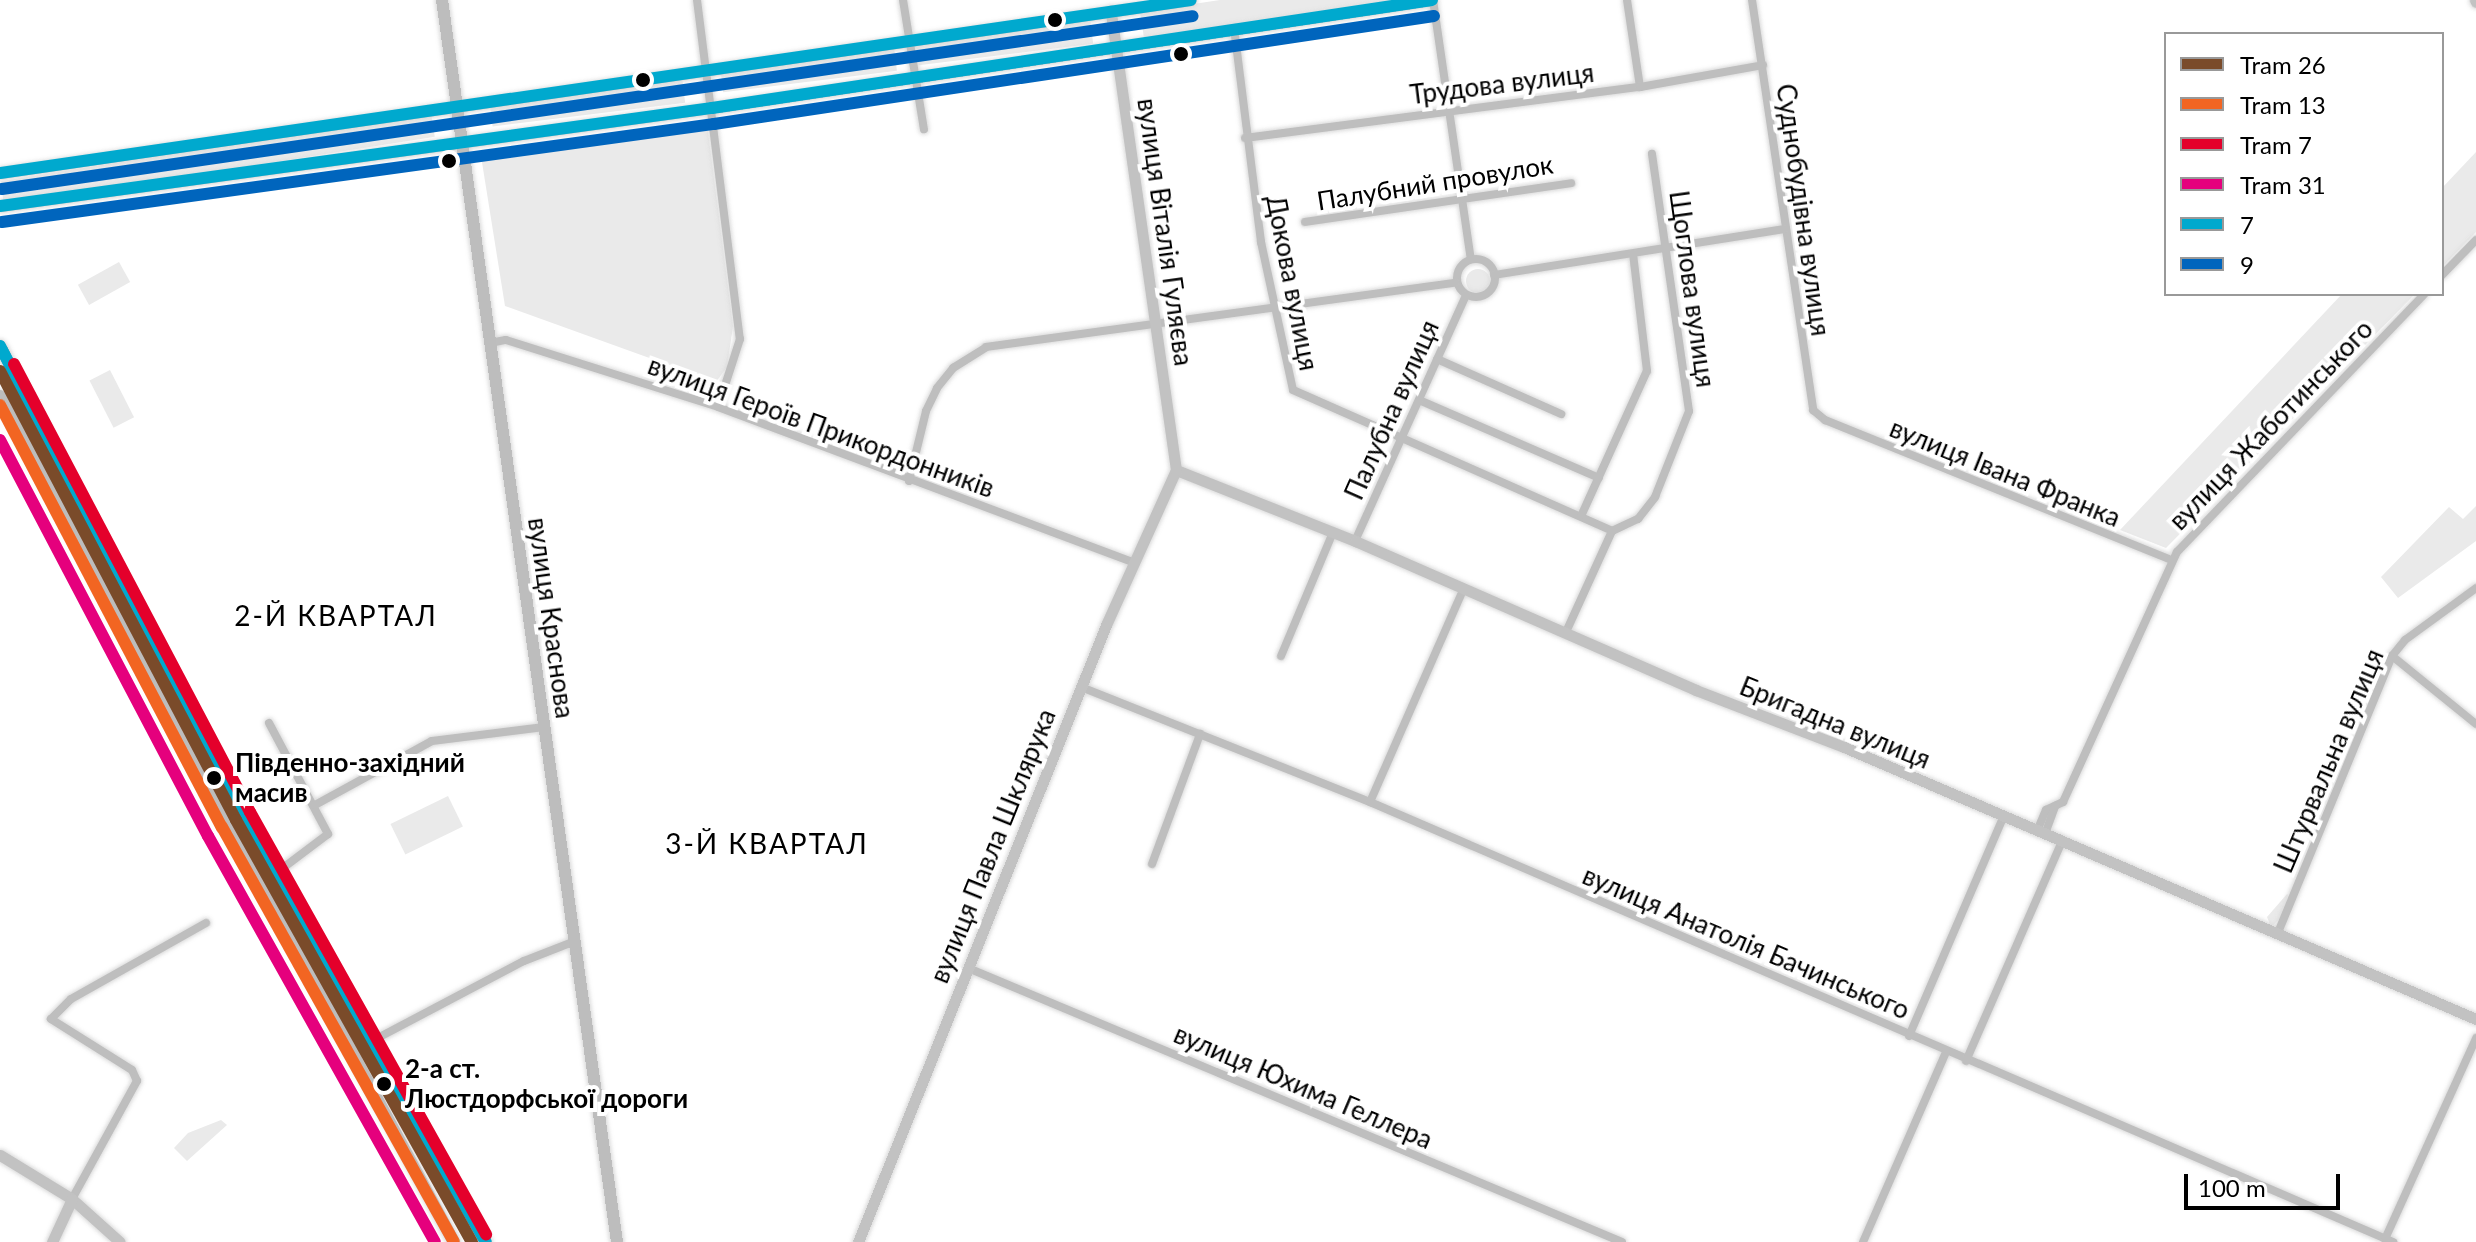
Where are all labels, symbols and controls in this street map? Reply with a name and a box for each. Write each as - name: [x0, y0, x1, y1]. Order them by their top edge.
- unlabelled marker: [1047, 12, 1063, 28]
- legend: [2164, 32, 2444, 296]
- unlabelled marker: [1173, 46, 1189, 62]
- text: Tram 26: [2240, 50, 2326, 79]
- street label: Трудова вулиця: [1408, 57, 1596, 111]
- unlabelled marker: [635, 72, 651, 88]
- street label: Суднобудівна вулиця: [1770, 82, 1836, 338]
- text: Tram 13: [2240, 90, 2326, 119]
- street label: вулиця Віталія Гуляєва: [1131, 96, 1199, 368]
- text: Tram 7: [2240, 130, 2312, 159]
- street label: Палубний провулок: [1315, 149, 1555, 217]
- unlabelled marker: [441, 153, 457, 169]
- text: Tram 31: [2240, 170, 2326, 199]
- street label: Щоглова вулиця: [1663, 189, 1721, 389]
- street label: Докова вулиця: [1260, 193, 1324, 373]
- text: 7: [2240, 210, 2254, 239]
- text: 9: [2240, 250, 2254, 279]
- street label: вулиця Жаботинського: [2163, 314, 2379, 536]
- street label: Палубна вулиця: [1338, 315, 1446, 505]
- street label: вулиця Героїв Прикордонників: [644, 350, 998, 504]
- street label: вулиця Івана Франка: [1885, 412, 2125, 534]
- street label: вулиця Краснова: [521, 516, 581, 720]
- district label: 2-Й КВАРТАЛ: [234, 598, 438, 632]
- street label: Штурвальна вулиця: [2268, 644, 2390, 878]
- street label: Бригадна вулиця: [1735, 671, 1935, 775]
- street label: вулиця Павла Шклярука: [924, 704, 1062, 988]
- place label: Південно-західний масив: [235, 747, 465, 808]
- marker: Південно-західний масив: [200, 764, 228, 792]
- district label: 3-Й КВАРТАЛ: [665, 826, 869, 860]
- street label: вулиця Анатолія Бачинського: [1578, 860, 1914, 1026]
- street label: вулиця Юхима Геллера: [1169, 1018, 1437, 1156]
- place label: 2-а ст. Люстдорфської дороги: [405, 1053, 688, 1114]
- marker: 2-а ст. Люстдорфської дороги: [370, 1070, 398, 1098]
- scale bar: [2188, 1158, 2344, 1208]
- text: 100 m: [2198, 1173, 2266, 1202]

